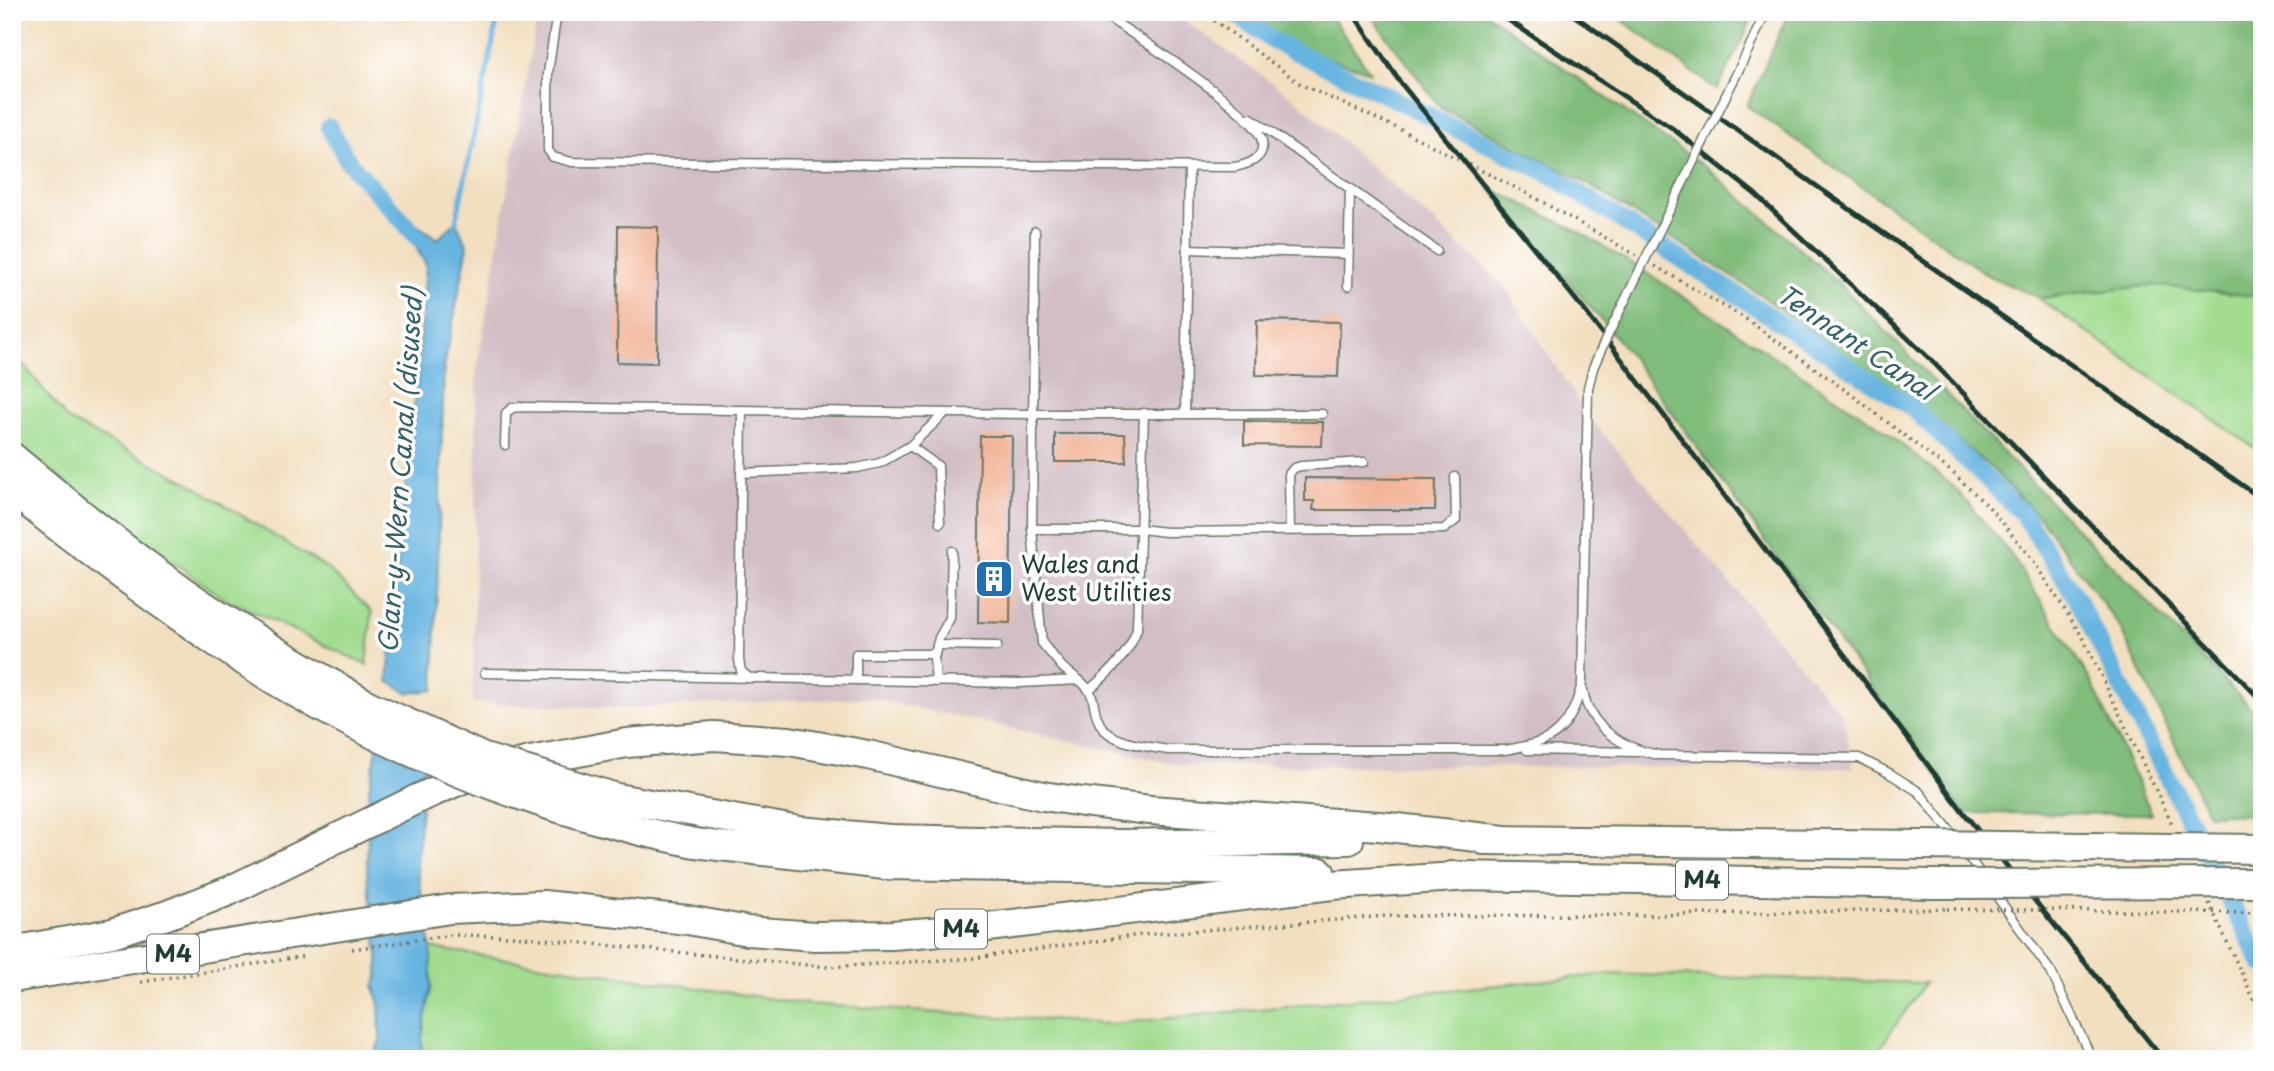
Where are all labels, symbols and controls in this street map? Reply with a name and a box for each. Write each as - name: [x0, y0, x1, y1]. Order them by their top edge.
- water label: Tennant Canal: [1770, 274, 1947, 411]
- water label: Glan-y-Wern Canal (disused): [367, 284, 432, 654]
- place label: Wales and West Utilities: [1021, 545, 1172, 609]
- building icon: Wales and West Utilities: [973, 558, 1015, 600]
- road number: M4: [1676, 860, 1728, 900]
- road number: M4: [935, 910, 987, 948]
- road number: M4: [147, 934, 199, 973]

